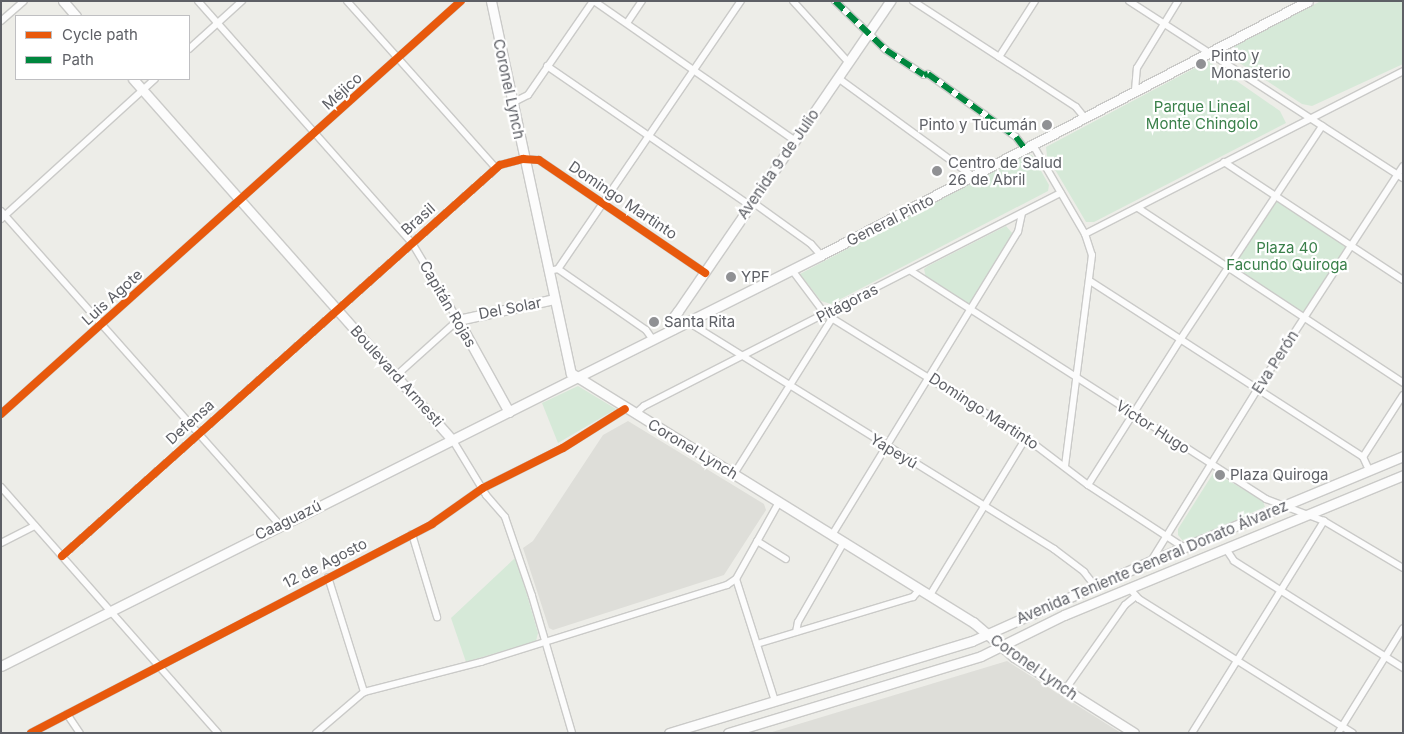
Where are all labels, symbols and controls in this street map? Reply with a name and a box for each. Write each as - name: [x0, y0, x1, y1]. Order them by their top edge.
- legend: [15, 15, 190, 80]
- text: Cycle path: [62, 25, 138, 44]
- street label: Coronel Lynch: [490, 37, 528, 141]
- place label: Pinto y Monasterio: [1211, 46, 1291, 81]
- text: Path: [62, 50, 94, 69]
- marker: Pinto y Monasterio: [1195, 58, 1207, 70]
- street label: Méjico: [318, 69, 366, 113]
- park label: Parque Lineal Monte Chingolo: [1146, 97, 1258, 132]
- street label: Avenida 9 de Julio: [733, 106, 823, 222]
- place label: Pinto y Tucumán: [919, 116, 1037, 134]
- marker: Pinto y Tucumán: [1041, 119, 1053, 131]
- place label: Centro de Salud 26 de Abril: [948, 153, 1062, 188]
- street label: Domingo Martinto: [565, 157, 681, 243]
- marker: Centro de Salud 26 de Abril: [930, 164, 944, 178]
- street label: General Pinto: [843, 190, 937, 250]
- street label: Brasil: [397, 199, 439, 239]
- park label: Plaza 40 Facundo Quiroga: [1226, 238, 1348, 273]
- street label: Capitán Rojas: [416, 257, 480, 351]
- street label: Luis Agote: [78, 265, 146, 329]
- place label: YPF: [741, 268, 770, 286]
- marker: YPF: [725, 271, 737, 283]
- street label: Pitágoras: [813, 280, 881, 326]
- street label: Del Solar: [477, 293, 543, 323]
- place label: Santa Rita: [664, 313, 735, 331]
- marker: Santa Rita: [648, 316, 660, 328]
- street label: Boulevard Armesti: [347, 322, 447, 430]
- street label: Eva Perón: [1248, 327, 1302, 397]
- street label: Domingo Martinto: [926, 369, 1042, 453]
- street label: Defensa: [162, 396, 218, 448]
- street label: Victor Hugo: [1113, 396, 1193, 458]
- street label: Coronel Lynch: [645, 415, 741, 483]
- street label: Yapeyú: [867, 430, 921, 472]
- place label: Plaza Quiroga: [1230, 466, 1329, 484]
- marker: Plaza Quiroga: [1214, 469, 1226, 481]
- street label: Caaguazú: [252, 496, 324, 544]
- street label: Avenida Teniente General Donato Álvarez: [1014, 496, 1290, 628]
- street label: 12 de Agosto: [280, 534, 370, 592]
- street label: Coronel Lynch: [987, 630, 1081, 704]

